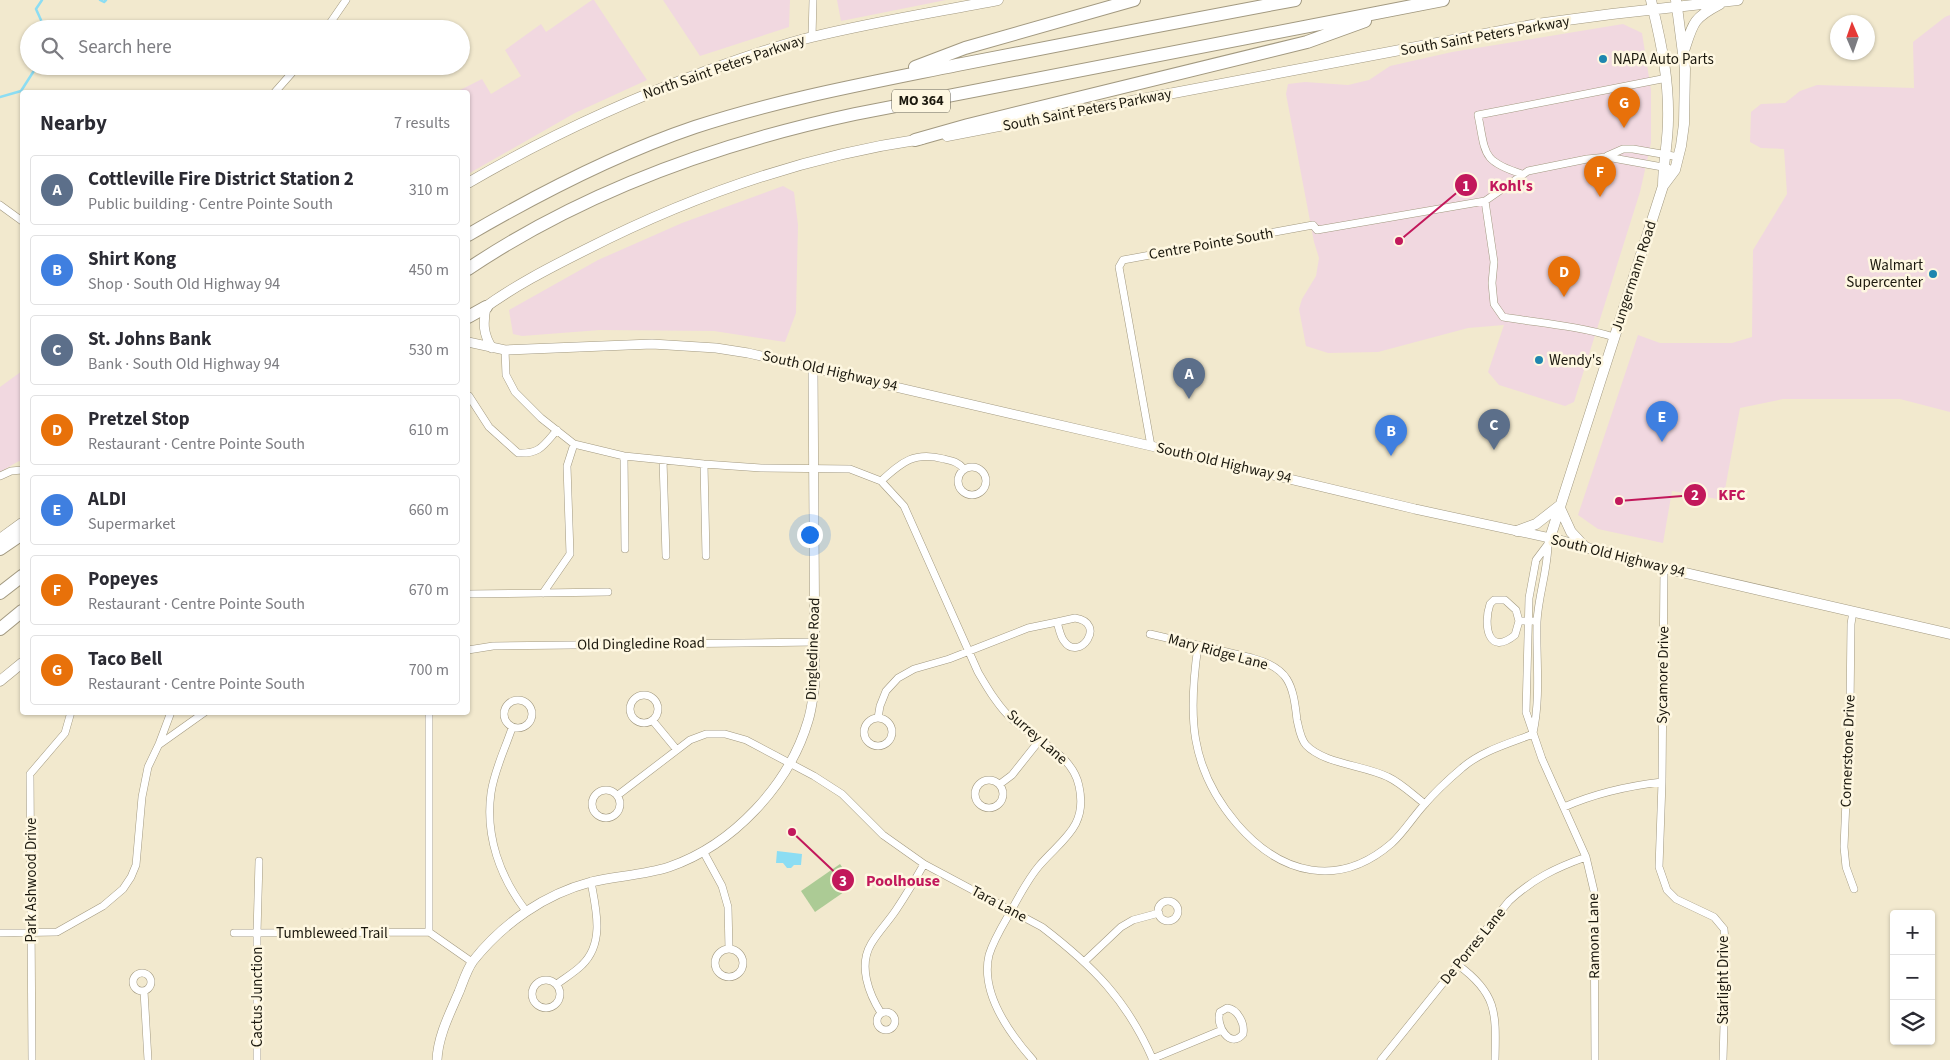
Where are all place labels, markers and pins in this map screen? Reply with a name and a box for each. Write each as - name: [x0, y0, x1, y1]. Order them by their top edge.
- place label: NAPA Auto Parts: [1613, 49, 1714, 70]
- marker: NAPA Auto Parts: [1597, 53, 1609, 65]
- pin: G: [1608, 87, 1640, 128]
- pin: F: [1584, 156, 1616, 197]
- callout: Kohl's: [1454, 170, 1542, 201]
- place label: Walmart Supercenter: [1846, 255, 1924, 293]
- pin: D: [1548, 256, 1580, 297]
- marker: Walmart Supercenter: [1927, 268, 1939, 280]
- place label: Wendy's: [1549, 350, 1602, 371]
- marker: Wendy's: [1533, 354, 1545, 366]
- pin: A: [1173, 358, 1205, 399]
- pin: E: [1646, 401, 1678, 442]
- pin: C: [1478, 409, 1510, 450]
- pin: B: [1375, 415, 1407, 456]
- callout: KFC: [1683, 479, 1755, 510]
- callout: Poolhouse: [831, 865, 950, 896]

